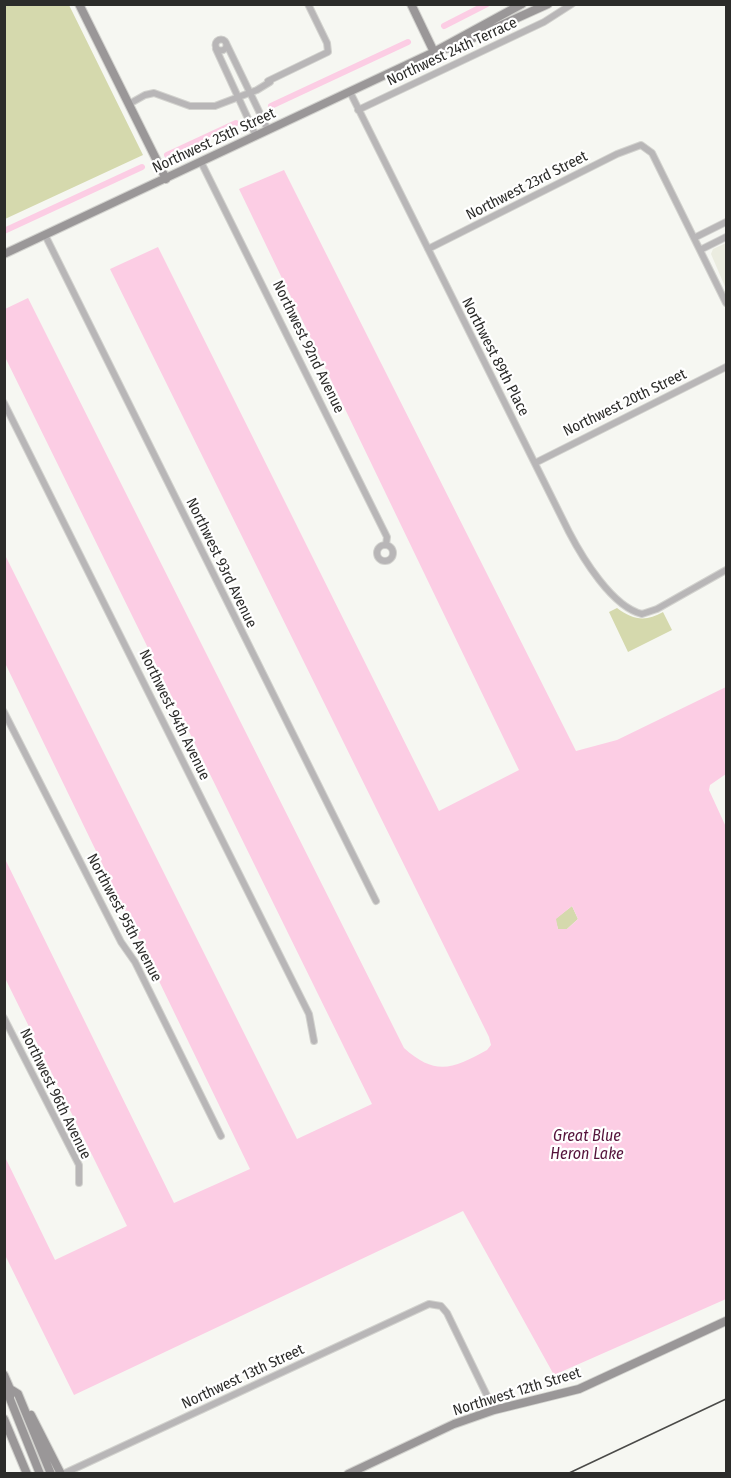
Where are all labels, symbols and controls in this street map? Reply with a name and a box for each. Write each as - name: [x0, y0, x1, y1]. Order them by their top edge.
- street label: Northwest 24th Terrace: [384, 14, 520, 90]
- street label: Northwest 25th Street: [150, 105, 278, 177]
- street label: Northwest 23rd Street: [463, 148, 591, 224]
- street label: Northwest 92nd Avenue: [268, 278, 348, 416]
- street label: Northwest 89th Place: [457, 295, 533, 419]
- street label: Northwest 20th Street: [560, 365, 690, 441]
- street label: Northwest 93rd Avenue: [182, 495, 260, 631]
- street label: Northwest 94th Avenue: [135, 647, 213, 783]
- street label: Northwest 95th Avenue: [83, 851, 165, 985]
- street label: Northwest 96th Avenue: [16, 1026, 94, 1162]
- water label: Great Blue Heron Lake: [550, 1127, 624, 1165]
- street label: Northwest 13th Street: [179, 1341, 307, 1413]
- street label: Northwest 12th Street: [451, 1364, 583, 1420]

